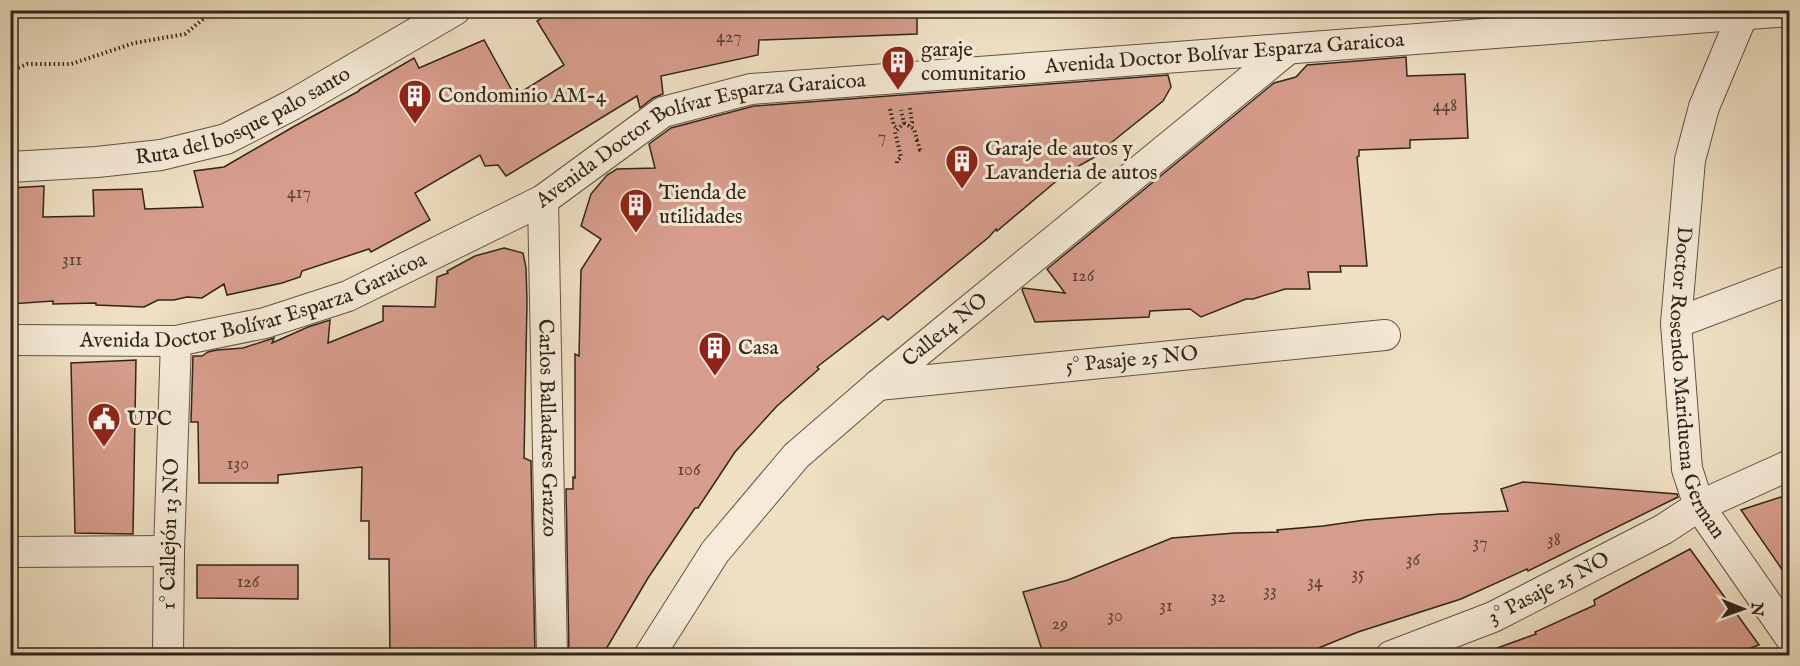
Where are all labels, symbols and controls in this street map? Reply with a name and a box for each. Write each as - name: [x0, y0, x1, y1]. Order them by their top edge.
- house number: 427: [716, 26, 742, 49]
- street label: Avenida Doctor Bolívar Esparza Garaicoa: [1043, 26, 1406, 80]
- place label: garaje comunitario: [921, 37, 1026, 88]
- building icon: garaje comunitario: [880, 44, 916, 91]
- street label: Ruta del bosque palo santo: [134, 60, 355, 171]
- street label: Avenida Doctor Bolívar Esparza Garaicoa: [530, 67, 868, 215]
- building icon: Condominio AM-4: [397, 78, 433, 125]
- place label: Condominio AM-4: [438, 83, 607, 110]
- house number: 448: [1433, 95, 1457, 118]
- house number: 7: [878, 126, 886, 149]
- place label: Garaje de autos y Lavanderia de autos: [985, 136, 1157, 187]
- building icon: Garaje de autos y Lavanderia de autos: [944, 143, 980, 190]
- place label: Tienda de utilidades: [659, 180, 747, 231]
- house number: 417: [287, 182, 311, 205]
- building icon: Tienda de utilidades: [618, 187, 654, 234]
- street label: Doctor Rosendo Mariduena German: [1662, 225, 1731, 544]
- street label: Avenida Doctor Bolívar Esparza Garaicoa: [79, 245, 432, 355]
- house number: 311: [62, 249, 82, 272]
- house number: 126: [1072, 265, 1095, 288]
- street label: Calle14 NO: [897, 287, 994, 373]
- street label: Carlos Balladares Grazzo: [532, 319, 563, 537]
- building icon: Casa: [697, 330, 733, 377]
- place label: Casa: [738, 335, 779, 362]
- street label: 5° Pasaje 25 NO: [1064, 340, 1199, 380]
- public building icon: UPC: [86, 401, 122, 448]
- place label: UPC: [127, 406, 172, 433]
- house number: 130: [227, 453, 249, 476]
- street label: 1° Callejón 13 NO: [155, 458, 186, 610]
- house number: 106: [677, 459, 701, 482]
- house number: 38: [1547, 529, 1561, 552]
- house number: 37: [1472, 532, 1488, 555]
- street label: 3° Pasaje 25 NO: [1483, 546, 1614, 631]
- house number: 36: [1406, 549, 1421, 572]
- house number: 35: [1351, 563, 1365, 586]
- house number: 126: [237, 571, 260, 594]
- house number: 34: [1307, 571, 1323, 594]
- north arrow: [1713, 579, 1773, 639]
- house number: 33: [1263, 580, 1277, 603]
- house number: 32: [1210, 586, 1226, 609]
- house number: 31: [1159, 595, 1173, 618]
- text: N: [1746, 601, 1766, 616]
- house number: 30: [1107, 605, 1123, 628]
- house number: 29: [1052, 613, 1068, 636]

